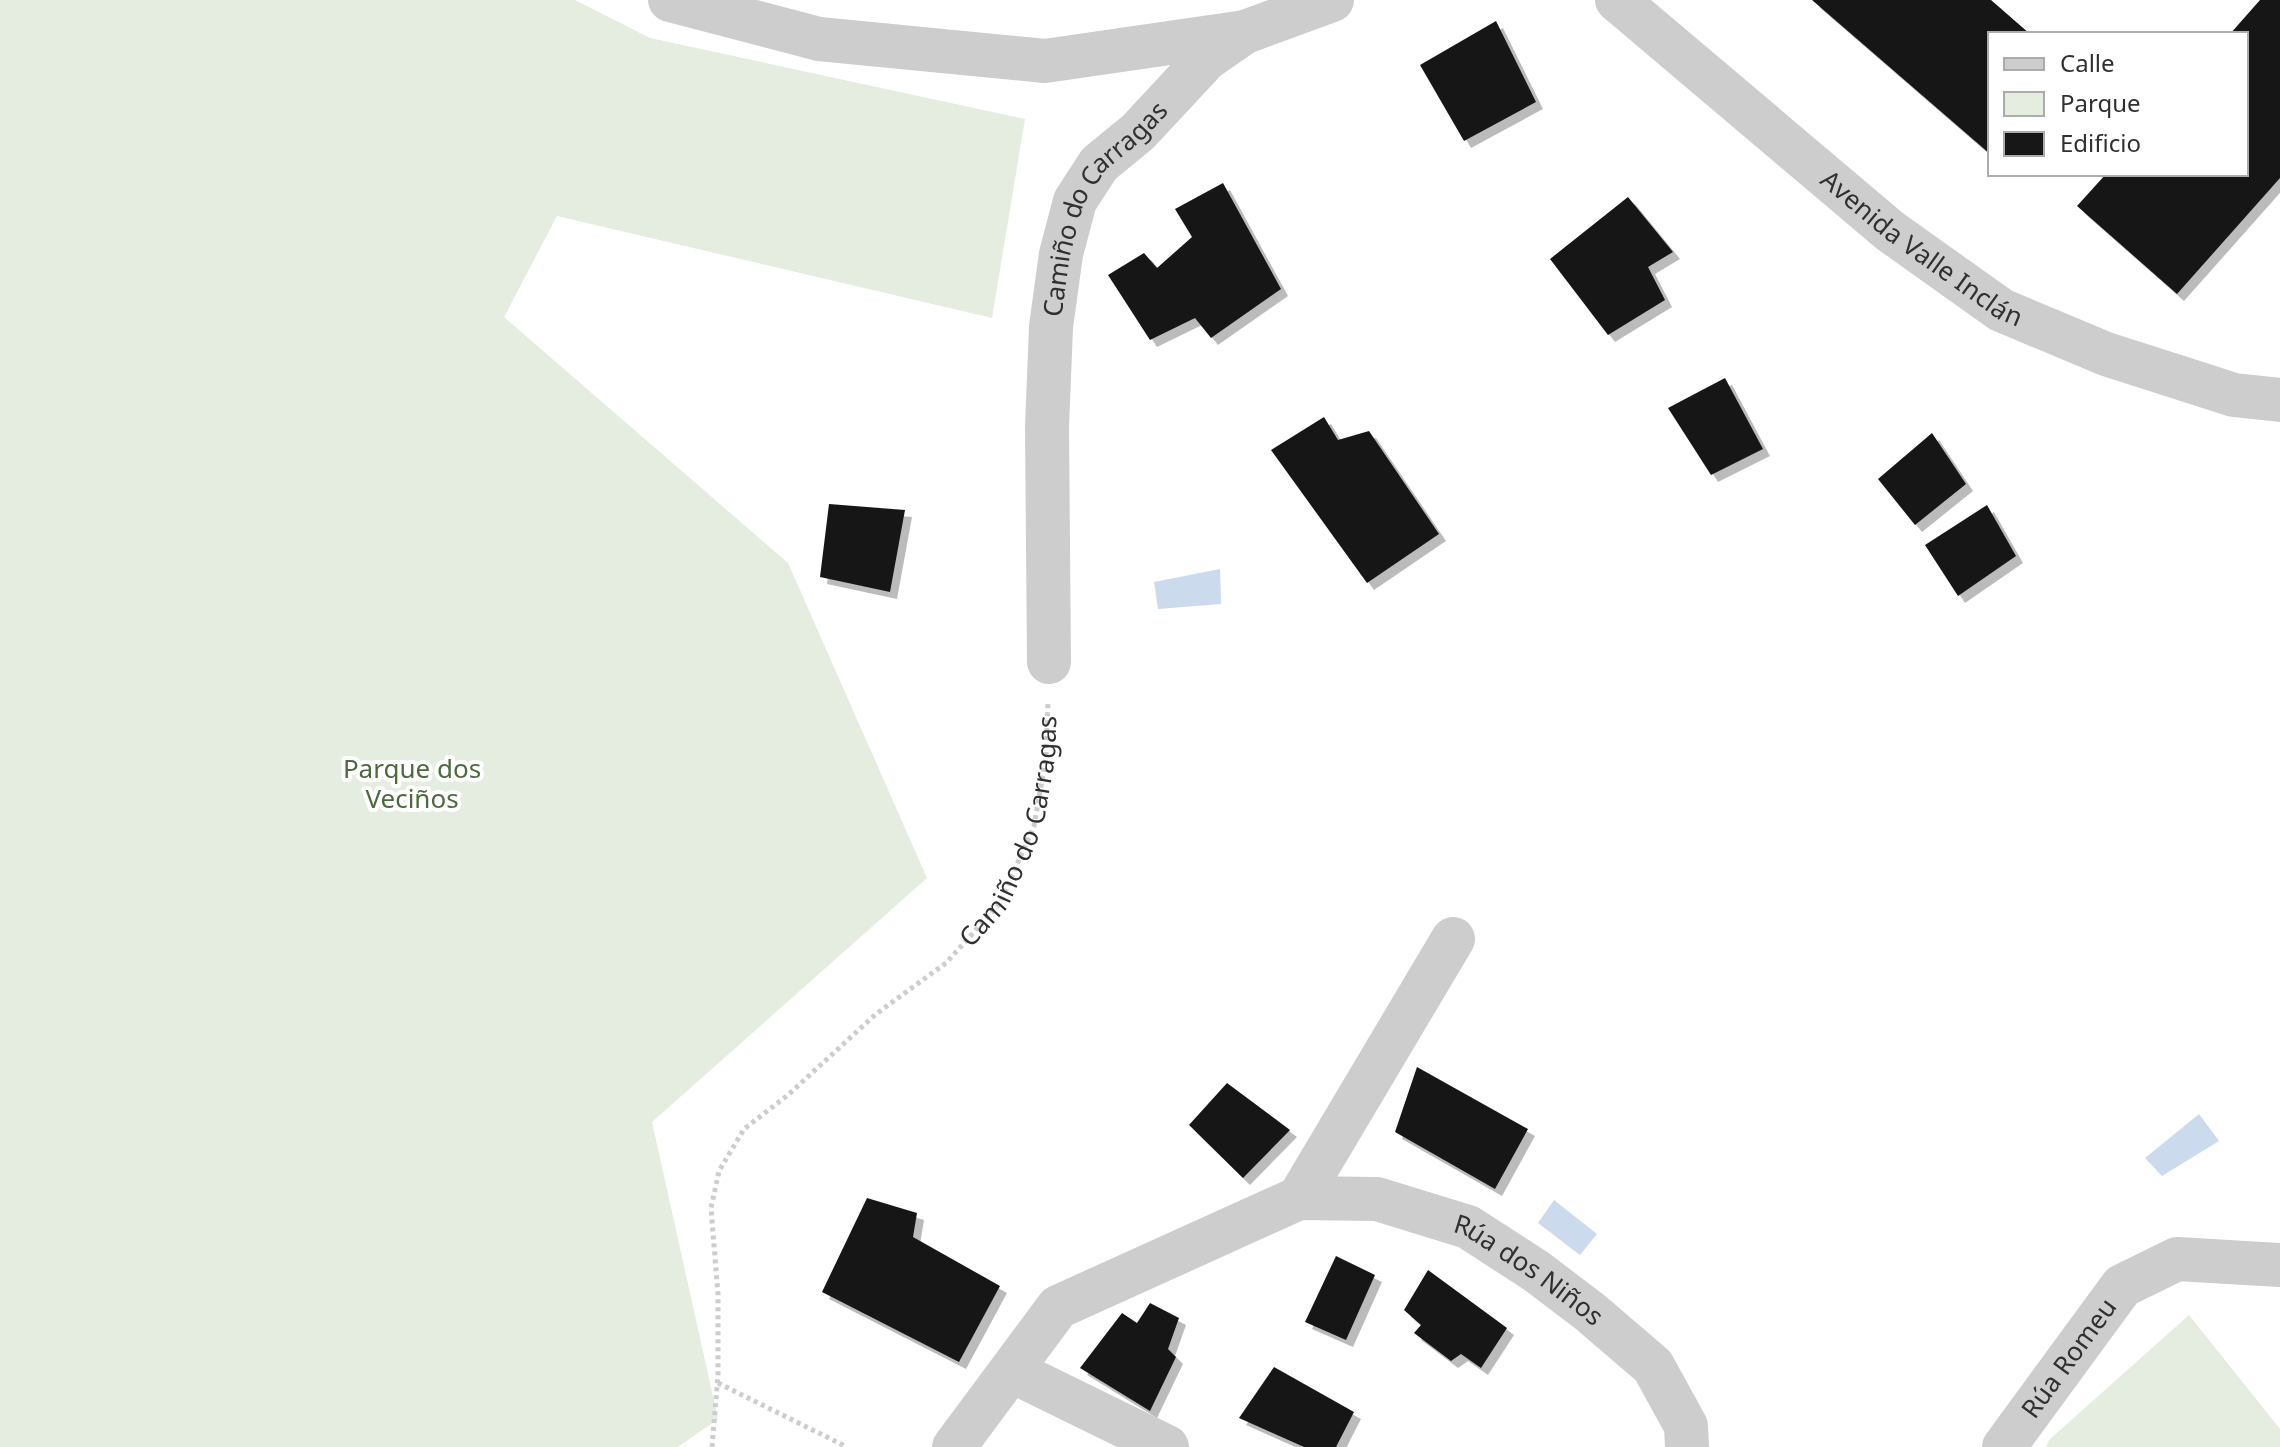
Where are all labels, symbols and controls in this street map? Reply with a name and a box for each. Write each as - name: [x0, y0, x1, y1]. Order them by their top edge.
- legend: [1988, 32, 2248, 176]
- text: Calle: [2060, 46, 2115, 79]
- text: Parque: [2060, 86, 2141, 119]
- street label: Camiño do Carragas: [1034, 93, 1175, 319]
- text: Edificio: [2060, 126, 2141, 159]
- street label: Avenida Valle Inclán: [1814, 161, 2029, 334]
- street label: Camiño do Carragas: [950, 715, 1064, 954]
- park label: Parque dos Veciños: [343, 750, 481, 816]
- street label: Rúa dos Niños: [1450, 1205, 1612, 1333]
- street label: Rúa Romeu: [2012, 1290, 2124, 1425]

